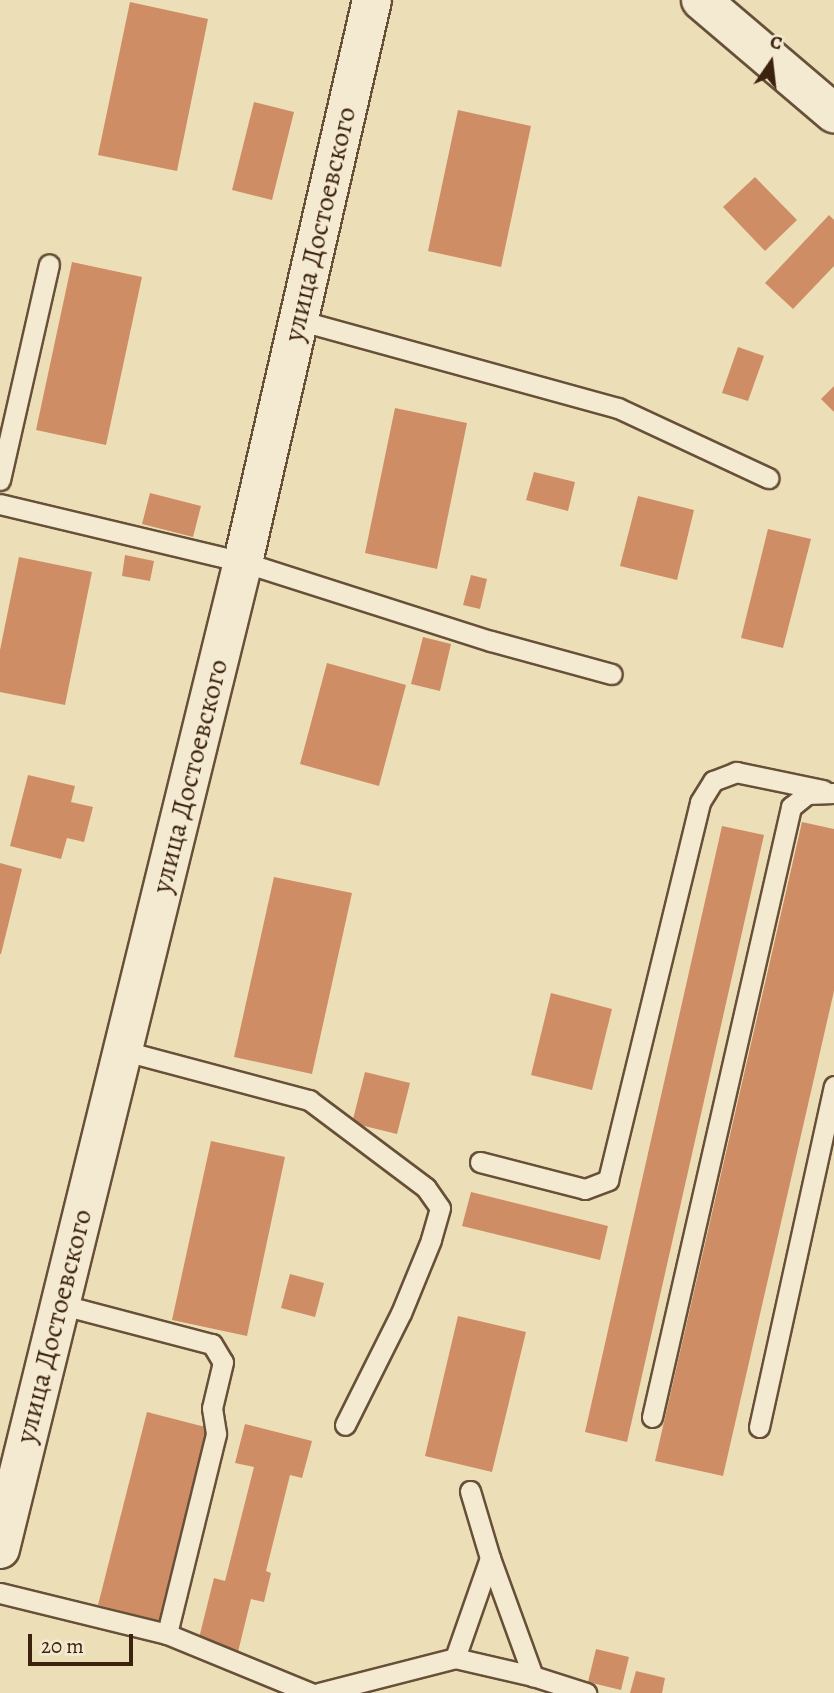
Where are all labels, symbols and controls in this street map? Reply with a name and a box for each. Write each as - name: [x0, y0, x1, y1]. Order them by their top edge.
- north arrow: [736, 28, 806, 98]
- text: С: [767, 29, 785, 57]
- street label: улица Достоевского: [277, 103, 363, 345]
- street label: улица Достоевского: [145, 656, 235, 896]
- street label: улица Достоевского: [9, 1206, 99, 1446]
- scale bar: [32, 1620, 136, 1664]
- text: 20 m: [41, 1632, 84, 1660]

